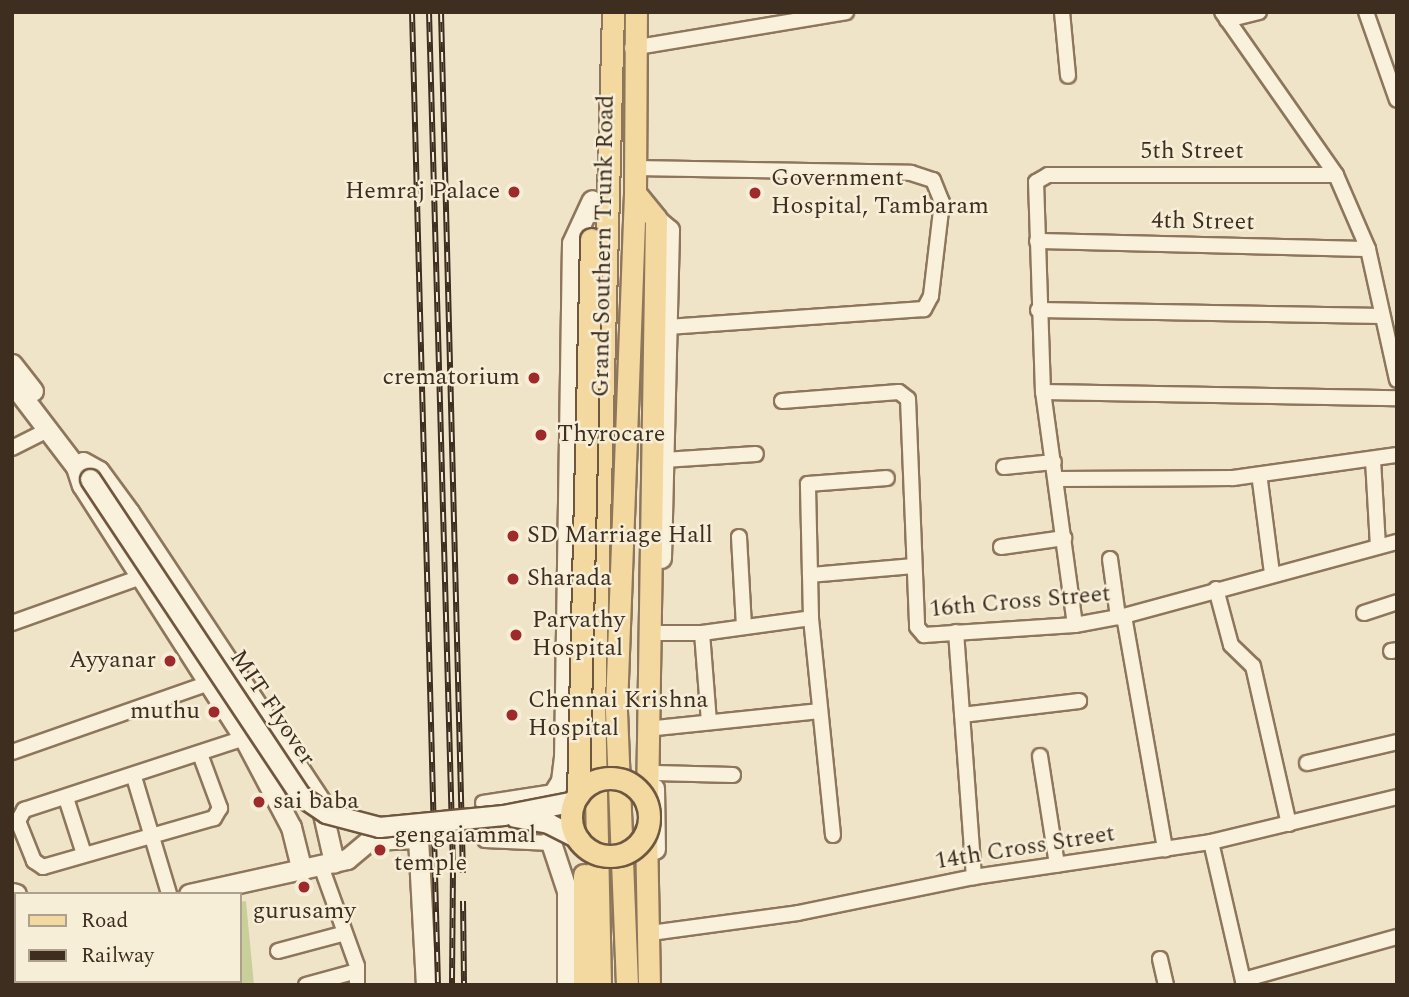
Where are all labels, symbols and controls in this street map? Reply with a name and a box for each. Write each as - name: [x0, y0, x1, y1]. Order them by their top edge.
- street label: Grand Southern Trunk Road: [587, 95, 621, 397]
- street label: 5th Street: [1140, 138, 1244, 166]
- place label: Government Hospital, Tambaram: [771, 165, 989, 221]
- place label: Hemraj Palace: [345, 178, 500, 206]
- marker: Government Hospital, Tambaram: [745, 183, 765, 203]
- marker: Hemraj Palace: [506, 184, 522, 200]
- street label: 4th Street: [1151, 207, 1255, 237]
- place label: crematorium: [383, 364, 520, 392]
- marker: crematorium: [526, 370, 542, 386]
- place label: Thyrocare: [557, 421, 665, 449]
- marker: Thyrocare: [531, 425, 551, 445]
- place label: SD Marriage Hall: [527, 522, 713, 550]
- marker: SD Marriage Hall: [505, 528, 521, 544]
- place label: Sharada: [527, 565, 612, 593]
- marker: Sharada: [505, 571, 521, 587]
- street label: 16th Cross Street: [928, 580, 1112, 624]
- place label: Parvathy Hospital: [532, 607, 625, 663]
- marker: Parvathy Hospital: [506, 625, 526, 645]
- street label: MIT Flyover: [223, 645, 321, 771]
- place label: Ayyanar: [69, 647, 156, 675]
- marker: Ayyanar: [162, 653, 178, 669]
- place label: Chennai Krishna Hospital: [528, 687, 708, 743]
- place label: muthu: [130, 698, 200, 726]
- marker: muthu: [206, 704, 222, 720]
- marker: Chennai Krishna Hospital: [502, 705, 522, 725]
- place label: sai baba: [273, 788, 359, 816]
- marker: sai baba: [251, 794, 267, 810]
- street label: 14th Cross Street: [933, 820, 1117, 876]
- place label: gengaiammal temple: [394, 822, 536, 878]
- marker: gengaiammal temple: [372, 842, 388, 858]
- marker: gurusamy: [296, 879, 312, 895]
- legend: [14, 892, 242, 983]
- place label: gurusamy: [252, 898, 356, 926]
- text: Road: [81, 905, 128, 937]
- text: Railway: [81, 940, 154, 972]

